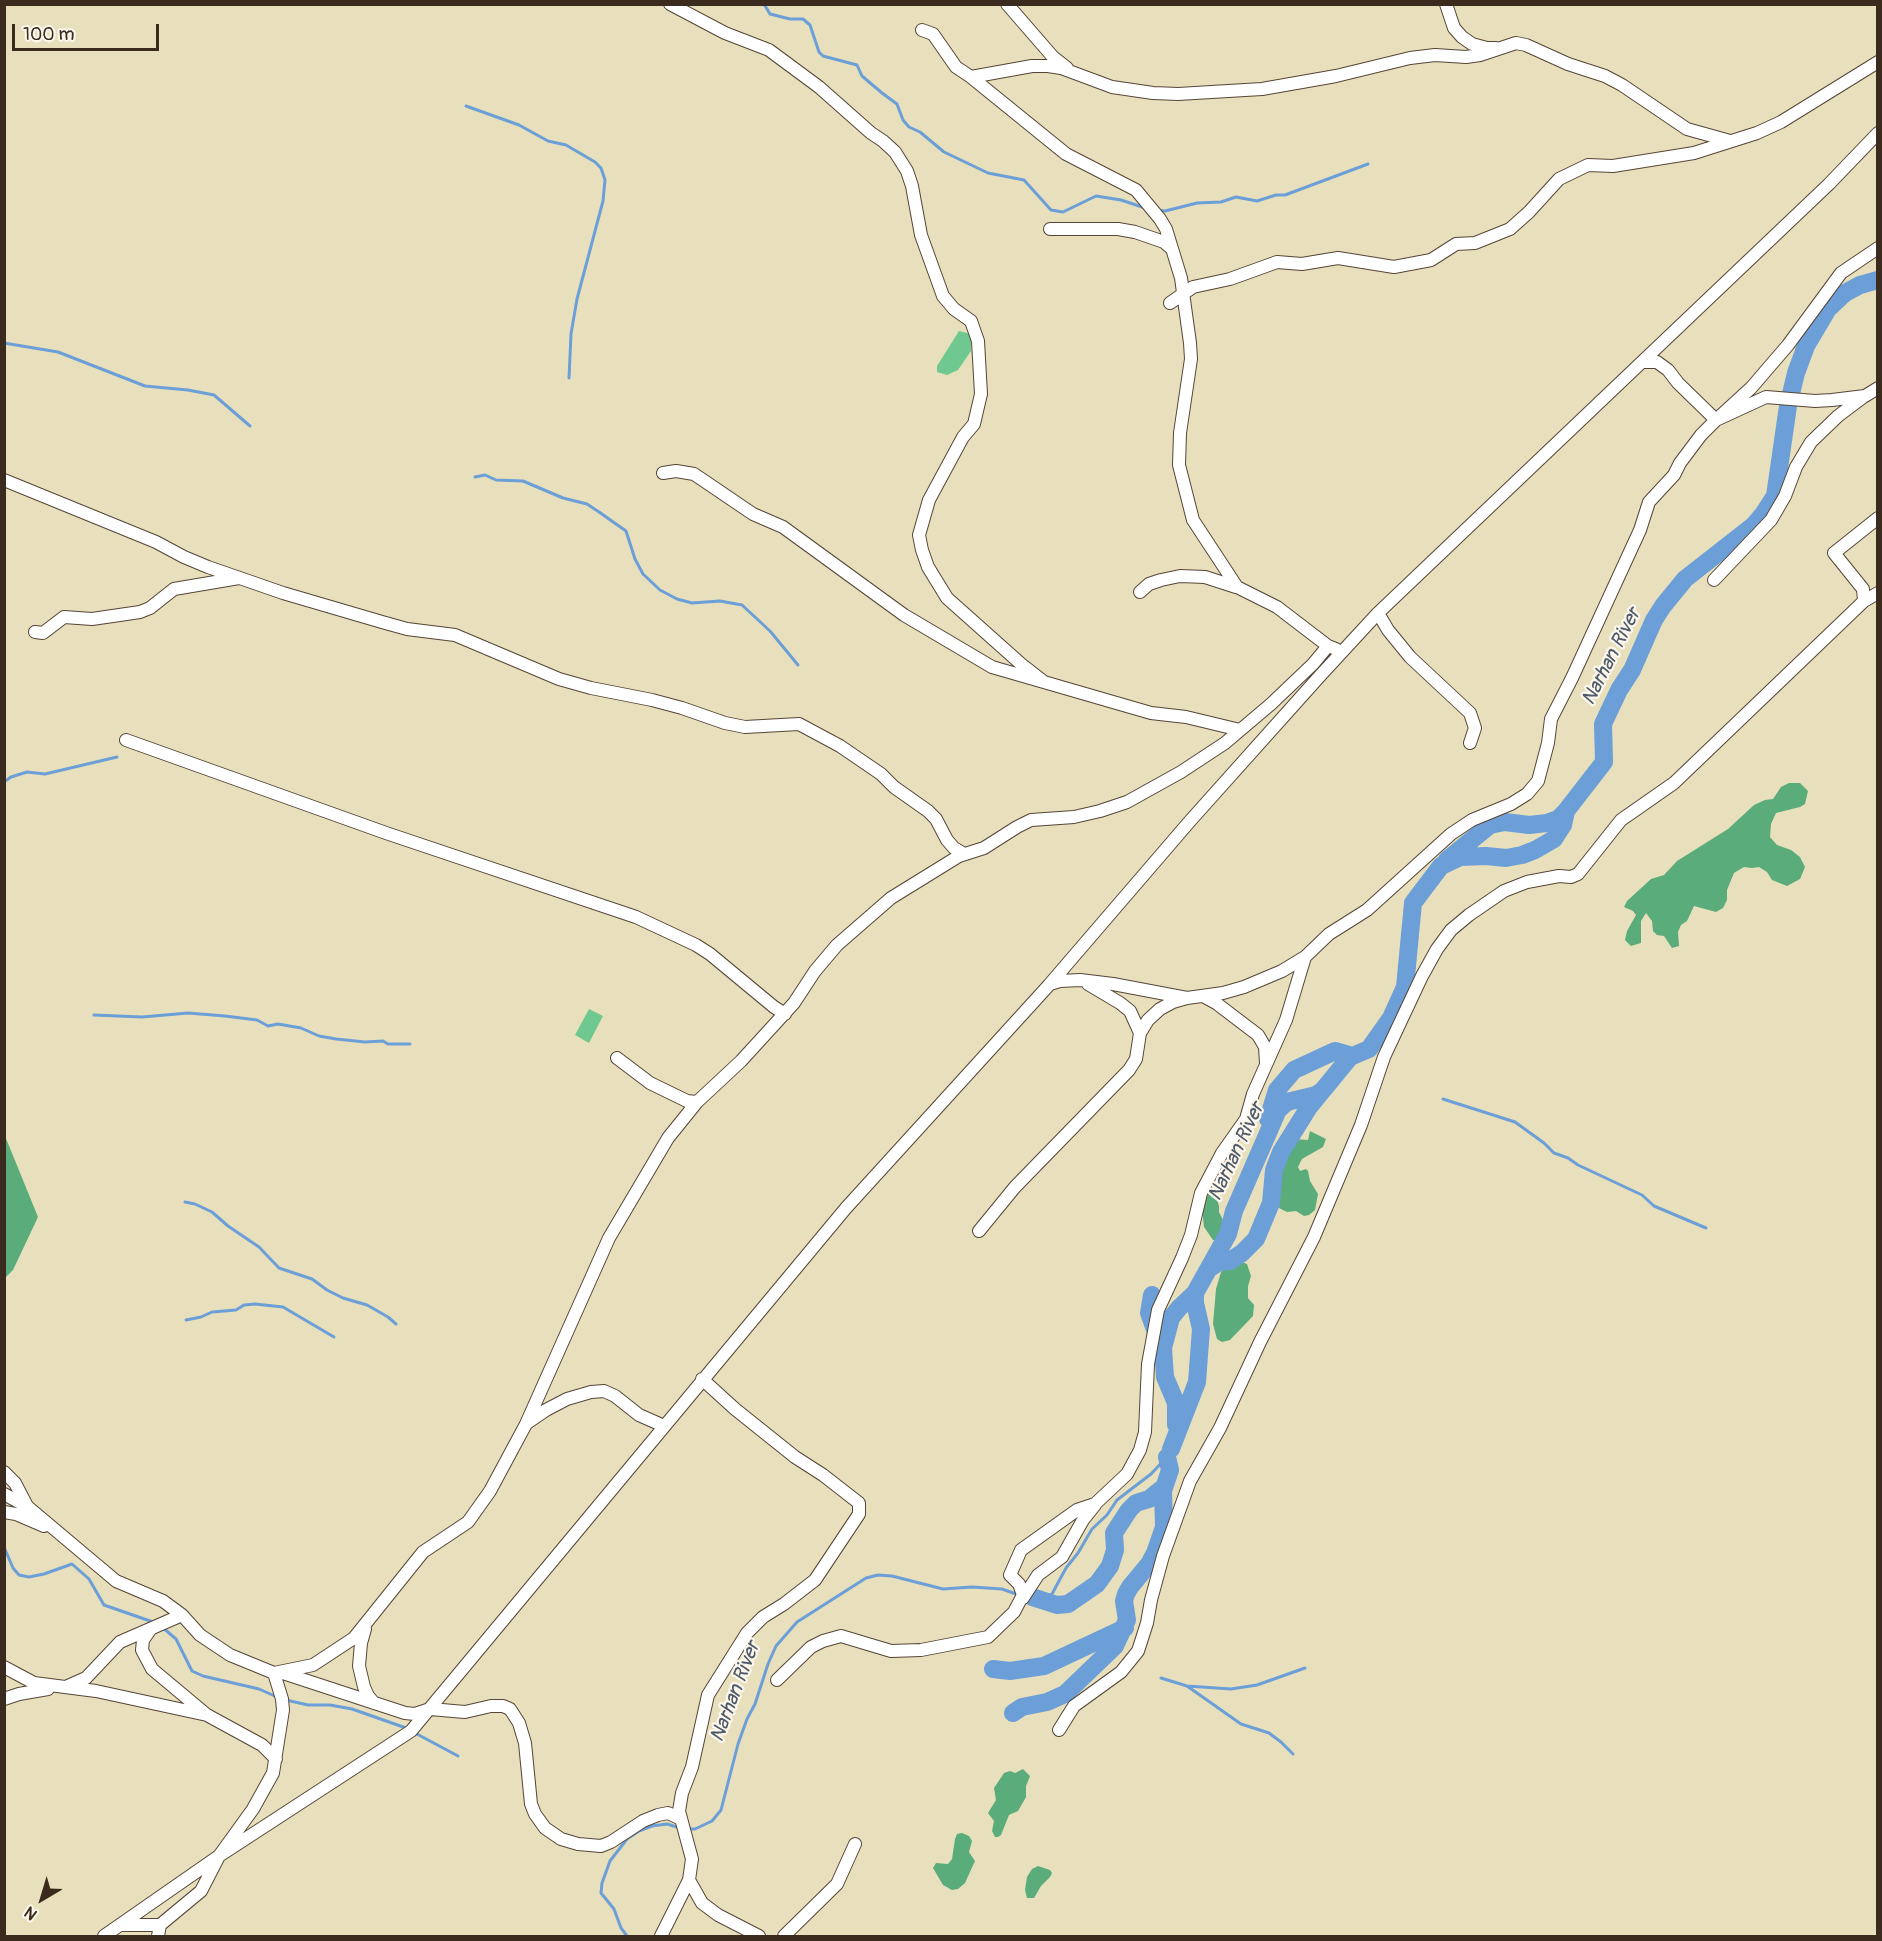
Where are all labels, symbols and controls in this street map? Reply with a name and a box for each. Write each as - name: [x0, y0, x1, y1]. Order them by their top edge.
- scale bar: [15, 12, 162, 50]
- text: 100 m: [23, 23, 75, 46]
- water label: Narhan River: [1577, 605, 1647, 709]
- water label: Narhan River: [1204, 1099, 1270, 1205]
- water label: Narhan River: [706, 1638, 766, 1746]
- north arrow: [12, 1869, 72, 1929]
- text: N: [21, 1902, 41, 1924]

